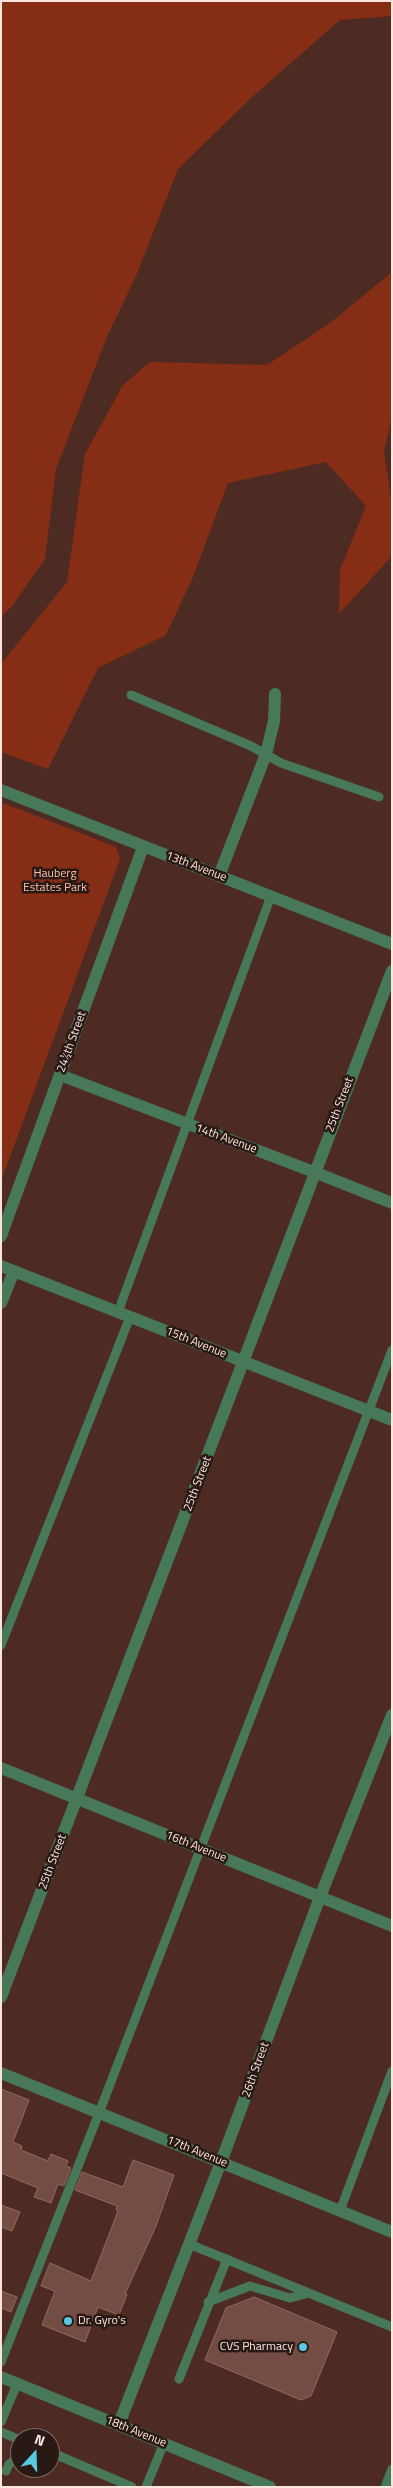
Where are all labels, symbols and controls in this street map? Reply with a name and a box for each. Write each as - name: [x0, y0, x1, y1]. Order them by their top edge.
- street label: 13th Avenue: [163, 849, 229, 885]
- park label: Hauberg Estates Park: [23, 867, 87, 895]
- street label: 24½th Street: [54, 1009, 90, 1075]
- street label: 25th Street: [323, 1075, 357, 1135]
- street label: 14th Avenue: [193, 1121, 259, 1157]
- street label: 15th Avenue: [164, 1324, 228, 1362]
- street label: 25th Street: [181, 1454, 215, 1514]
- street label: 16th Avenue: [164, 1828, 228, 1866]
- street label: 25th Street: [36, 1832, 70, 1892]
- street label: 26th Street: [239, 2040, 273, 2100]
- street label: 17th Avenue: [165, 2133, 229, 2171]
- place label: Dr. Gyro's: [78, 2314, 126, 2328]
- marker: Dr. Gyro's: [62, 2315, 74, 2327]
- place label: CVS Pharmacy: [220, 2340, 293, 2354]
- marker: CVS Pharmacy: [297, 2341, 309, 2353]
- street label: 18th Avenue: [104, 2413, 168, 2451]
- north arrow: [10, 2428, 60, 2478]
- text: N: [32, 2428, 48, 2451]

